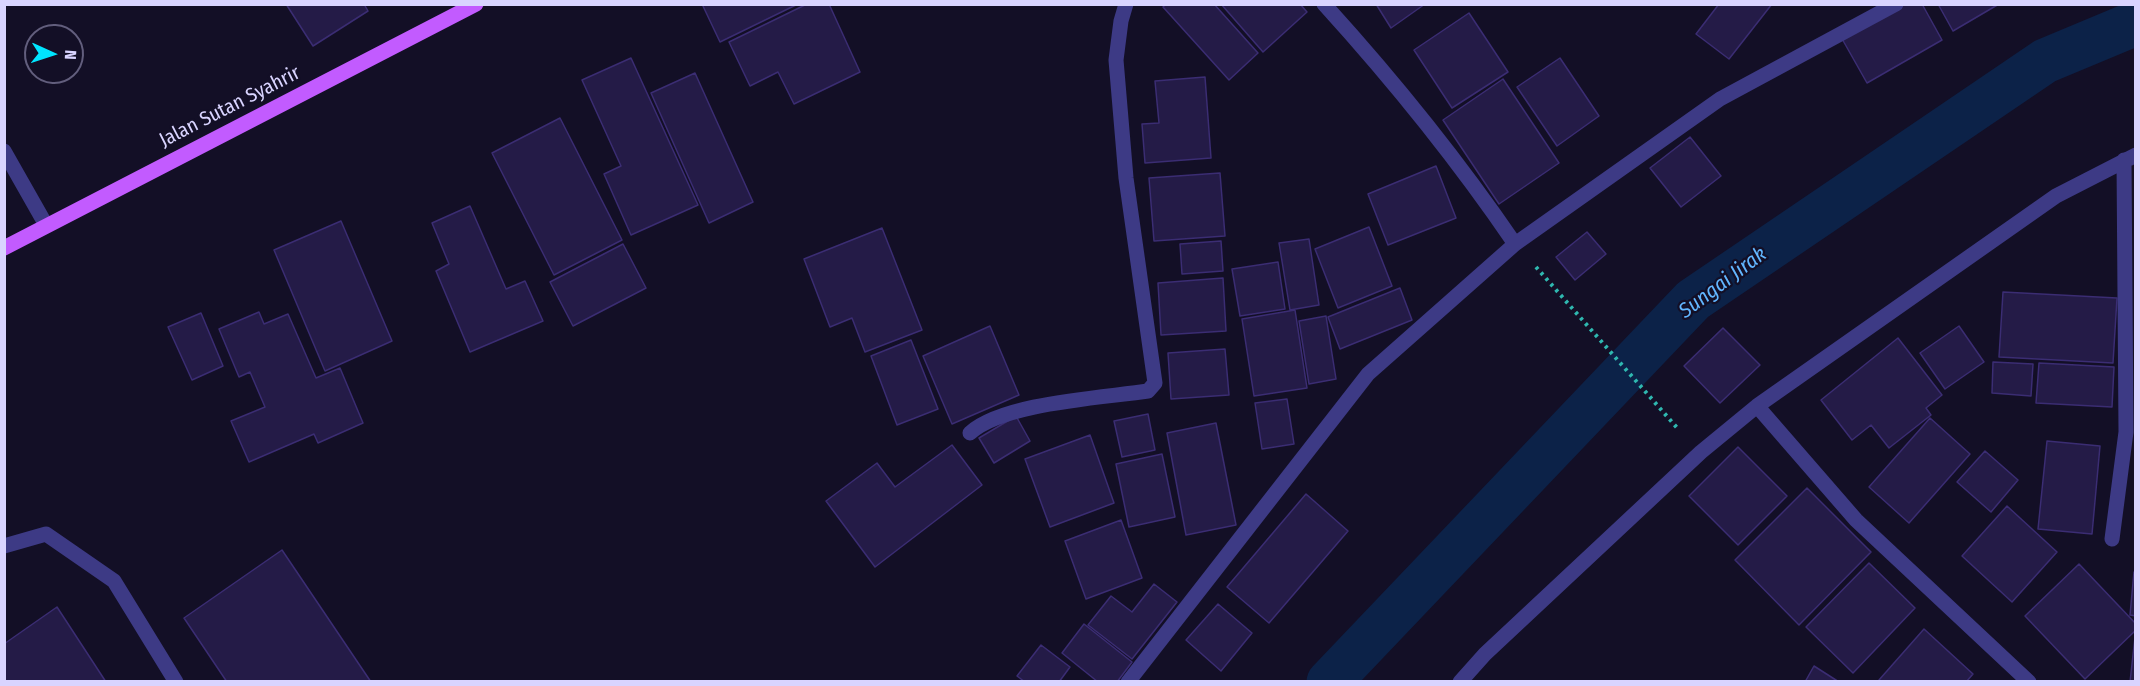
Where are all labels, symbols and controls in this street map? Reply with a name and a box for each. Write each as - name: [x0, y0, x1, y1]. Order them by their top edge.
- north arrow: [24, 24, 84, 84]
- text: N: [61, 50, 80, 60]
- street label: Jalan Sutan Syahrir: [156, 61, 304, 153]
- water label: Sungai Jirak: [1674, 242, 1772, 324]

